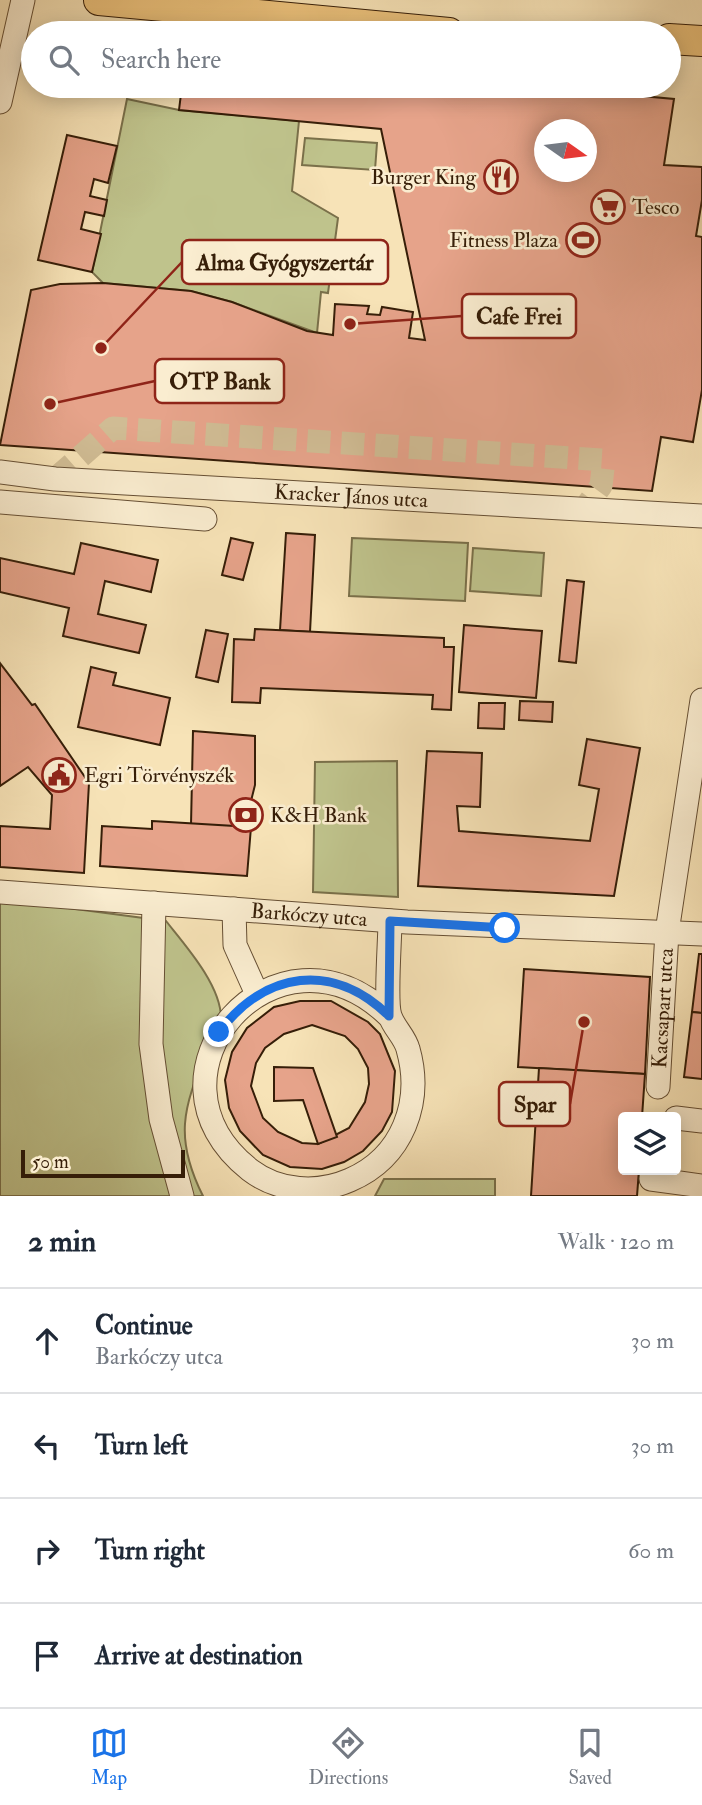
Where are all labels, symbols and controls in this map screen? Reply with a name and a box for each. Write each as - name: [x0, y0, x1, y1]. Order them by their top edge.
- search box: [21, 21, 681, 98]
- icon: search: [45, 41, 83, 79]
- text: Search here: [101, 44, 221, 76]
- north arrow: [534, 119, 597, 182]
- restaurant icon: Burger King: [482, 158, 520, 196]
- place label: Burger King: [371, 164, 477, 191]
- supermarket icon: Tesco: [589, 188, 627, 226]
- place label: Tesco: [632, 194, 679, 221]
- sports icon: Fitness Plaza: [564, 221, 602, 259]
- place label: Fitness Plaza: [449, 227, 558, 254]
- callout: Alma Gyógyszertár: [182, 240, 388, 284]
- text: Alma Gyógyszertár: [195, 248, 374, 278]
- callout: Cafe Frei: [462, 294, 576, 338]
- text: Cafe Frei: [476, 302, 562, 331]
- callout: OTP Bank: [155, 359, 284, 403]
- text: OTP Bank: [169, 367, 272, 396]
- street label: Kracker János utca: [273, 478, 429, 514]
- public building icon: Egri Törvényszék: [40, 756, 78, 794]
- place label: Egri Törvényszék: [84, 762, 234, 789]
- bank icon: K&H Bank: [227, 796, 265, 834]
- place label: K&H Bank: [270, 802, 367, 829]
- street label: Barkóczy utca: [250, 897, 369, 933]
- route start: [489, 912, 520, 943]
- street label: Kacsapart utca: [646, 947, 680, 1069]
- route end: [203, 1016, 234, 1047]
- callout: Spar: [499, 1082, 570, 1126]
- text: Spar: [514, 1090, 557, 1120]
- map controls: [618, 1112, 681, 1175]
- button: layers: [618, 1112, 681, 1175]
- scale bar: [21, 1147, 186, 1179]
- text: 50 m: [32, 1150, 69, 1174]
- text: 2 min: [28, 1223, 96, 1260]
- text: Walk · 120 m: [558, 1227, 674, 1256]
- text: Continue: [95, 1310, 193, 1342]
- icon: ahead: [28, 1322, 66, 1360]
- text: 30 m: [631, 1326, 674, 1355]
- text: Barkóczy utca: [95, 1342, 223, 1371]
- icon: left: [28, 1427, 66, 1465]
- text: Turn left: [95, 1430, 188, 1462]
- text: 30 m: [631, 1431, 674, 1460]
- icon: right: [28, 1532, 66, 1570]
- text: Turn right: [95, 1535, 205, 1567]
- text: 60 m: [628, 1536, 674, 1565]
- icon: arrive: [28, 1637, 66, 1675]
- text: Arrive at destination: [95, 1640, 303, 1672]
- tab: Map: [90, 1724, 128, 1790]
- tab: Directions: [308, 1724, 388, 1790]
- tab: Saved: [568, 1724, 612, 1790]

